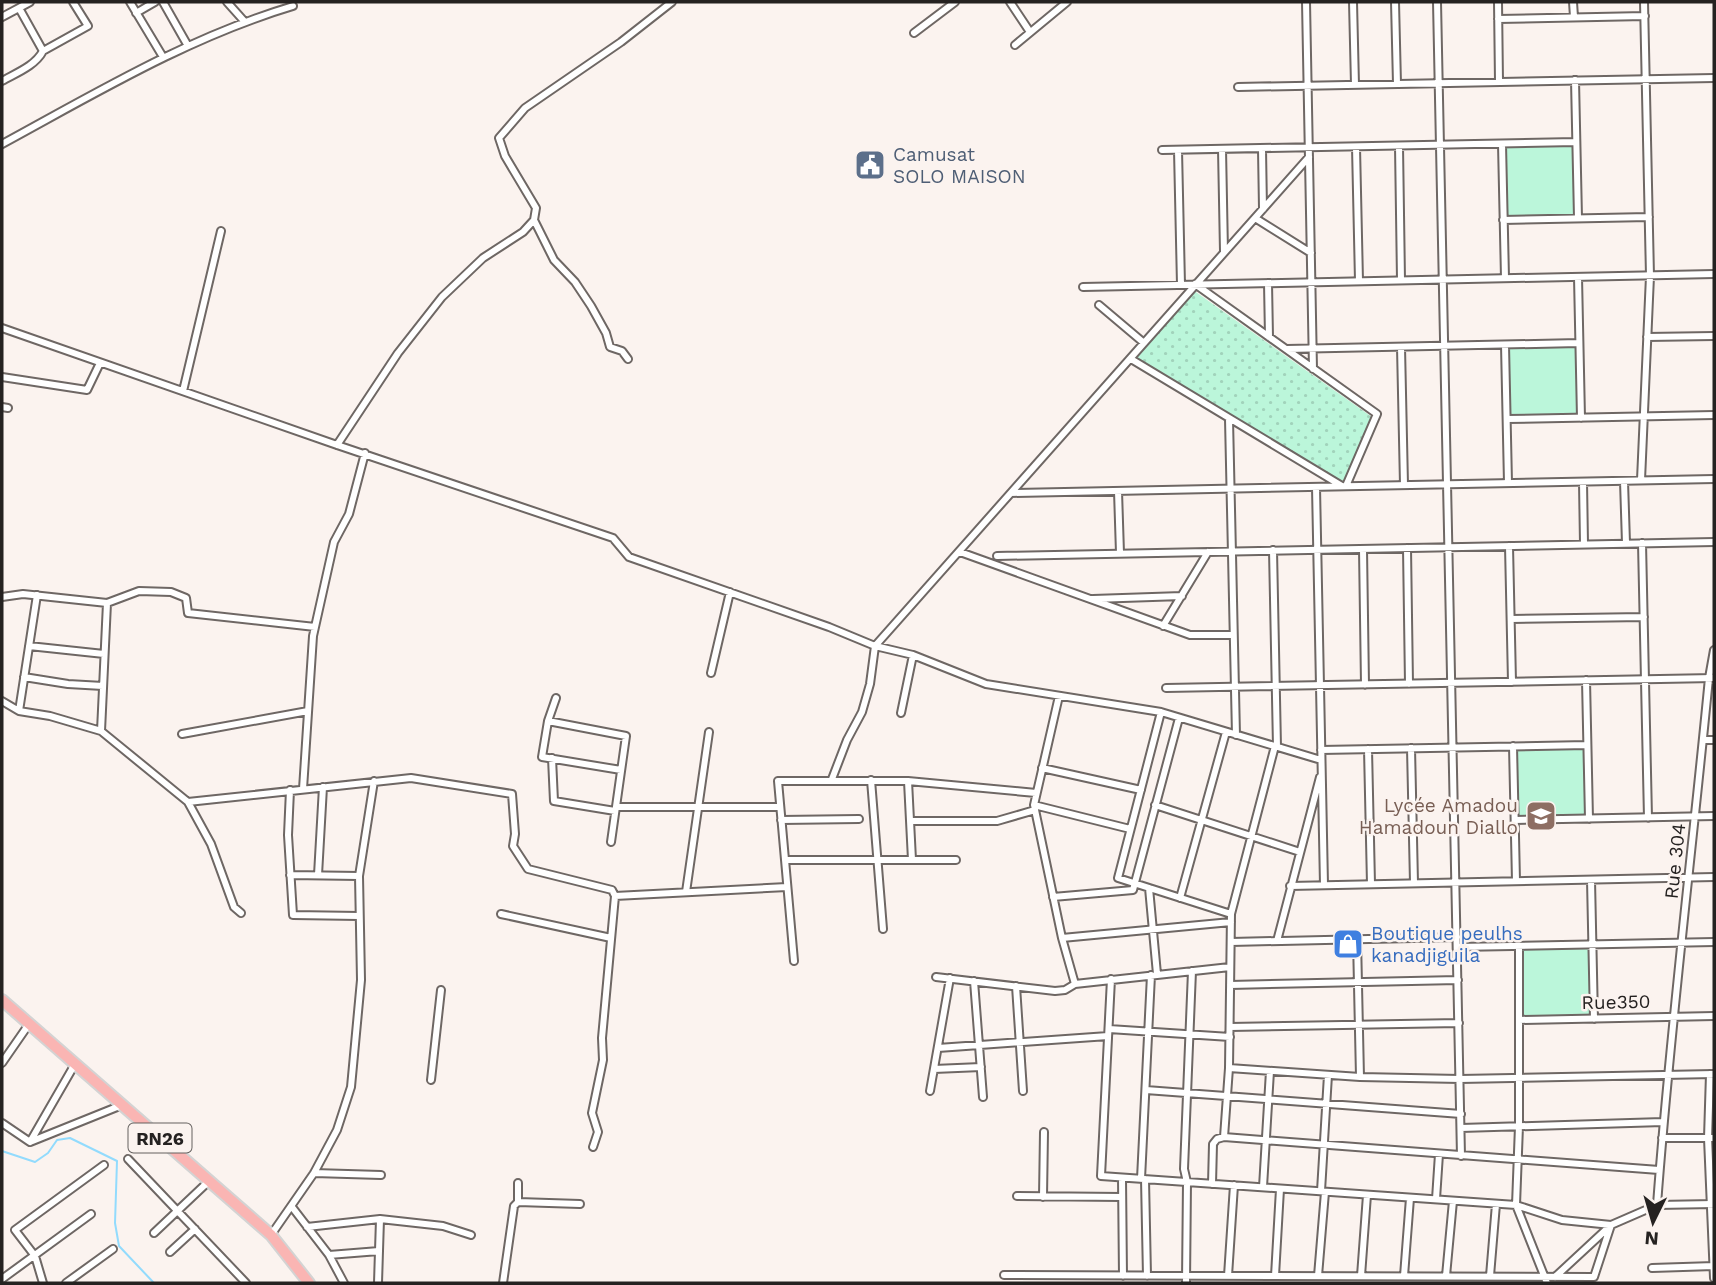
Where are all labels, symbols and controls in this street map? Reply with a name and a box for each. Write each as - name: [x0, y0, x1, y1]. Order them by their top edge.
- place label: Camusat SOLO MAISON: [893, 143, 1026, 188]
- public building icon: Camusat SOLO MAISON: [853, 148, 887, 182]
- place label: Lycée Amadou Hamadoun Diallo: [1359, 794, 1518, 839]
- school or university icon: Lycée Amadou Hamadoun Diallo: [1524, 799, 1558, 833]
- street label: Rue 304: [1660, 822, 1690, 900]
- place label: Boutique peulhs kanadjiguila: [1371, 922, 1523, 967]
- shop icon: Boutique peulhs kanadjiguila: [1331, 927, 1365, 961]
- street label: Rue350: [1581, 990, 1651, 1014]
- road number: RN26: [128, 1124, 192, 1153]
- north arrow: [1618, 1187, 1688, 1257]
- text: N: [1644, 1226, 1660, 1251]

